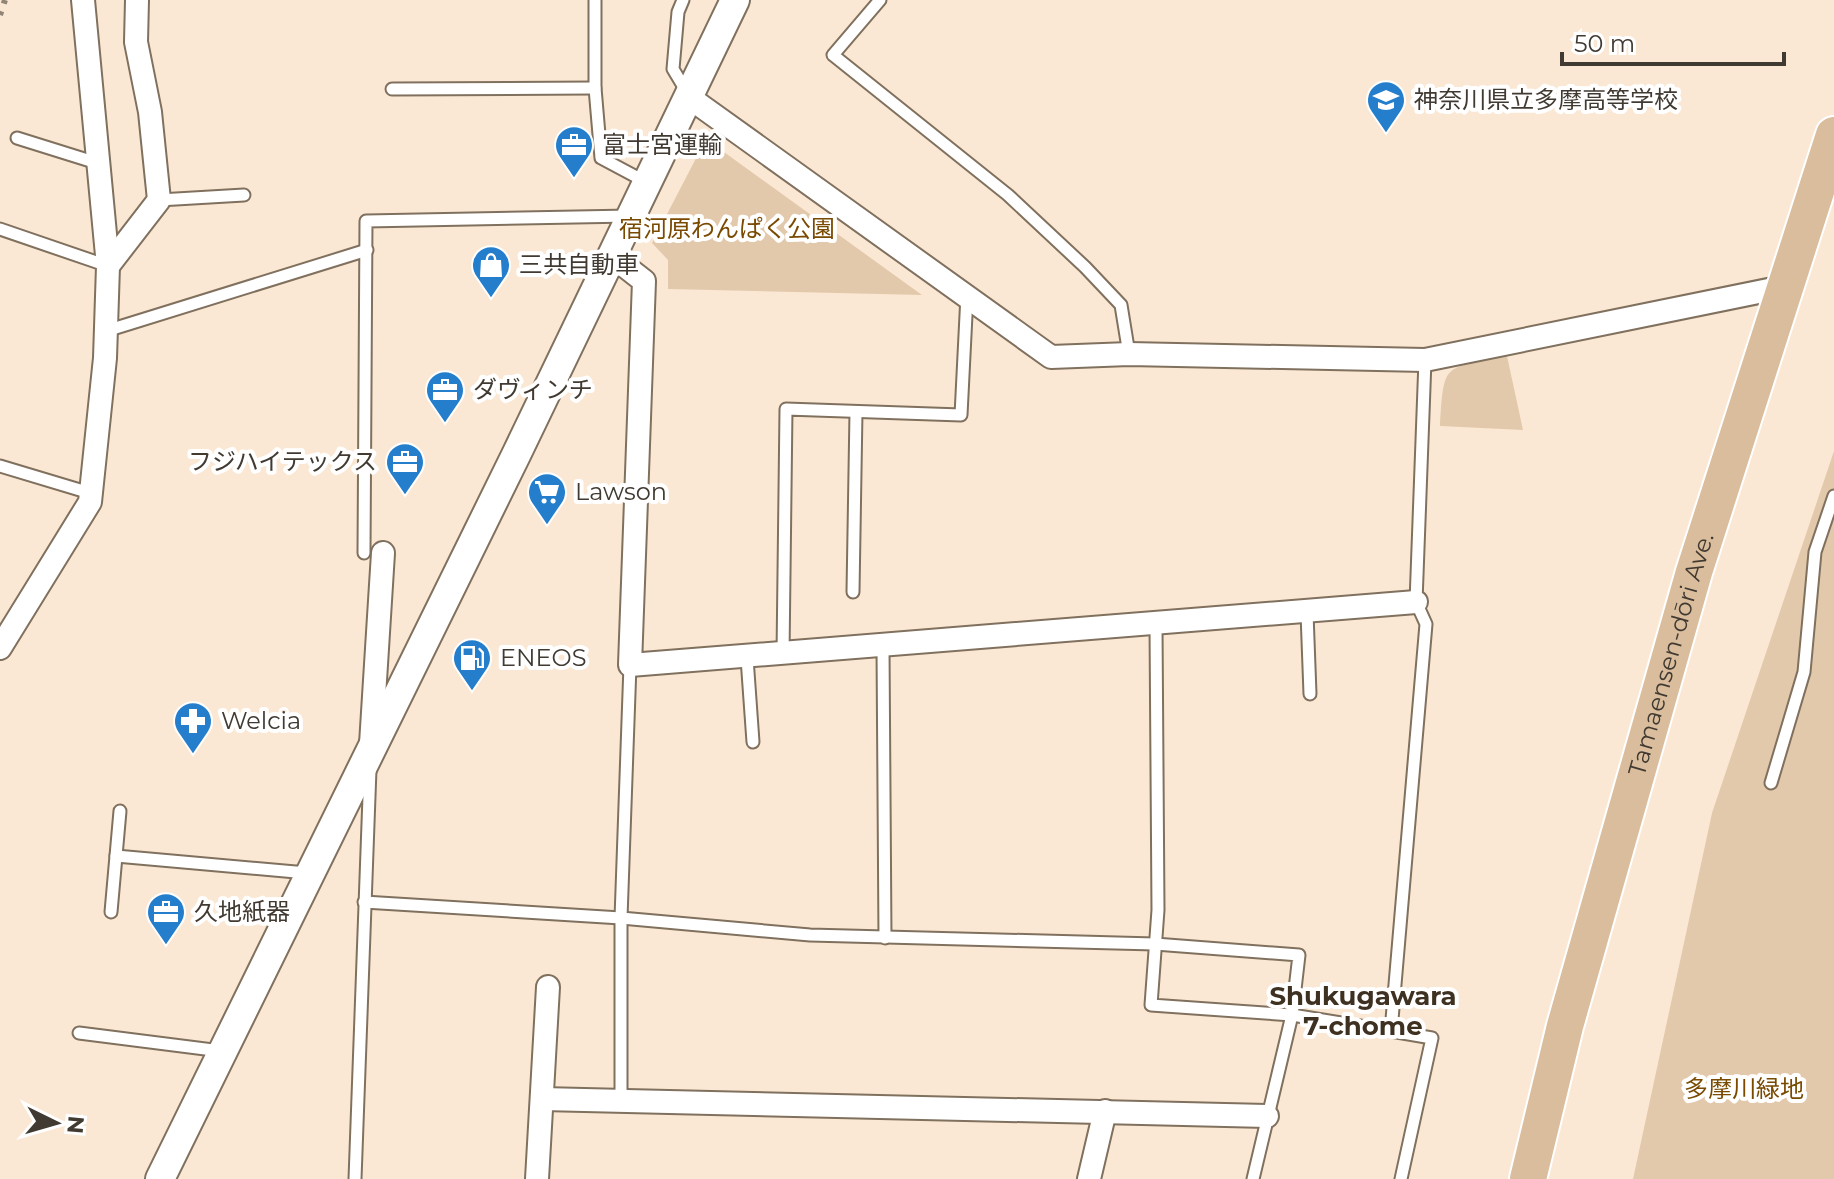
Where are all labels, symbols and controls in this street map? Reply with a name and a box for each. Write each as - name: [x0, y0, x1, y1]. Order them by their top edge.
- scale bar: [1562, 16, 1784, 66]
- text: 50 m: [1574, 29, 1635, 58]
- school or university icon: 神奈川県立多摩高等学校: [1365, 79, 1407, 134]
- place label: 神奈川県立多摩高等学校: [1414, 85, 1678, 114]
- office icon: 富士宮運輸: [553, 124, 595, 179]
- place label: 富士宮運輸: [602, 130, 722, 159]
- park label: 宿河原わんぱく公園: [619, 214, 835, 243]
- shop icon: 三共自動車: [470, 244, 512, 299]
- place label: 三共自動車: [519, 250, 639, 279]
- office icon: ダヴィンチ: [424, 369, 466, 424]
- place label: ダヴィンチ: [473, 375, 593, 404]
- office icon: フジハイテックス: [384, 441, 426, 496]
- place label: フジハイテックス: [188, 447, 377, 476]
- supermarket icon: Lawson: [526, 471, 568, 526]
- place label: Lawson: [575, 477, 667, 506]
- street label: Tamaensen-dōri Ave.: [1622, 529, 1720, 779]
- fuel station icon: ENEOS: [451, 637, 493, 692]
- place label: ENEOS: [500, 643, 586, 672]
- pharmacy icon: Welcia: [172, 700, 214, 755]
- place label: Welcia: [221, 706, 301, 735]
- office icon: 久地紙器: [145, 891, 187, 946]
- place label: 久地紙器: [194, 897, 290, 926]
- district label: Shukugawara 7-chome: [1270, 980, 1457, 1042]
- park label: 多摩川緑地: [1684, 1074, 1804, 1103]
- north arrow: [16, 1083, 96, 1163]
- text: N: [61, 1115, 90, 1135]

